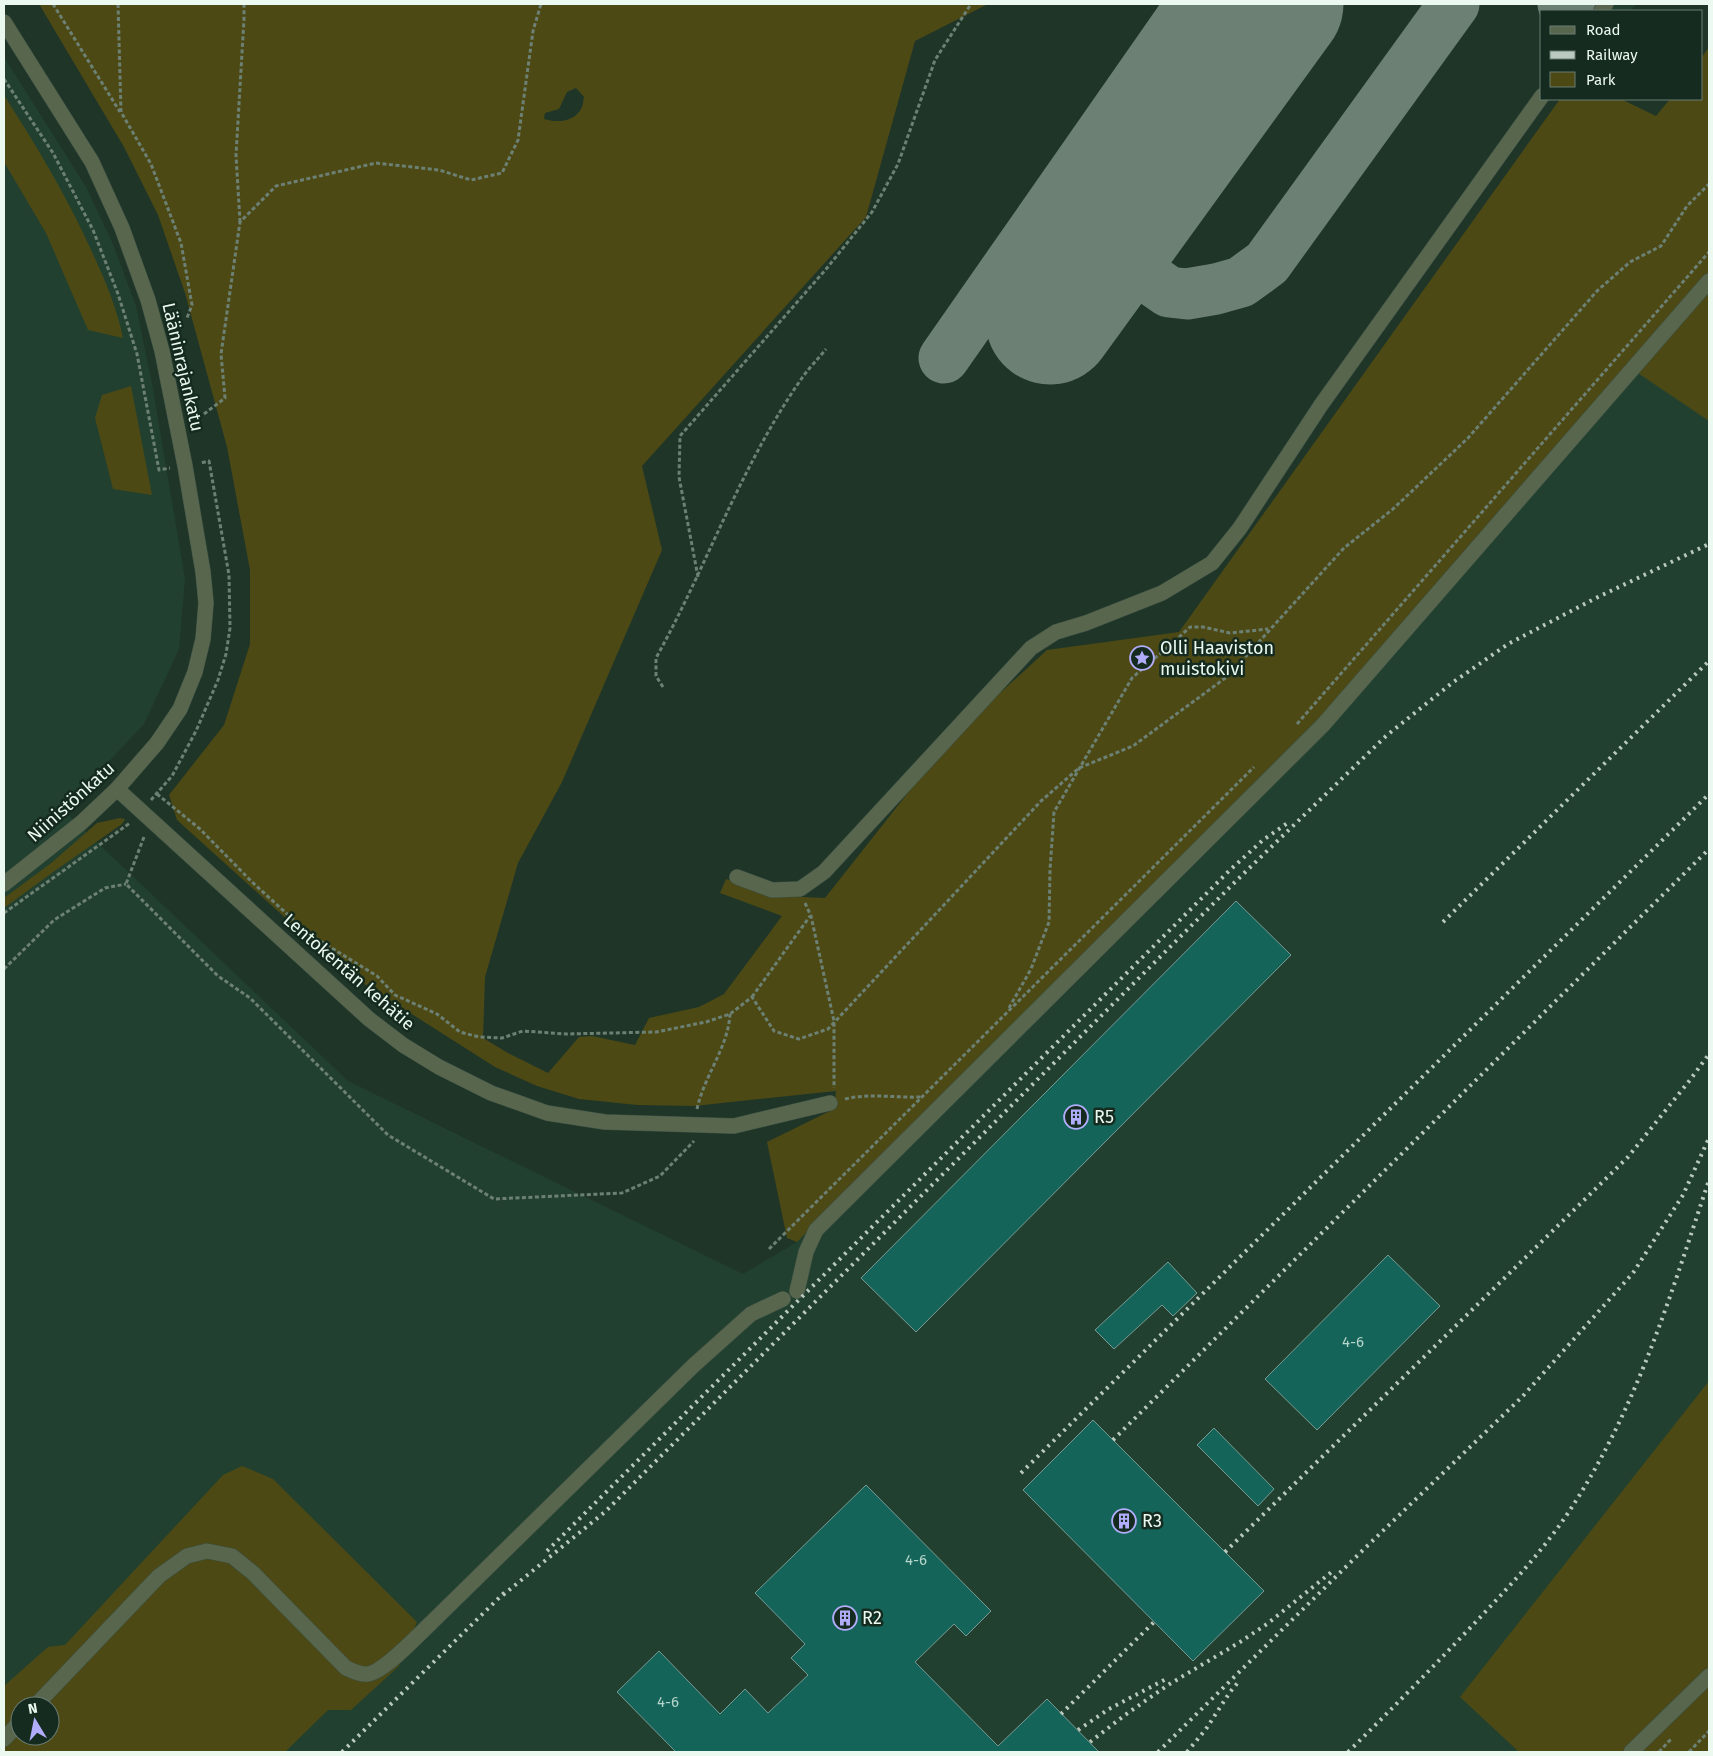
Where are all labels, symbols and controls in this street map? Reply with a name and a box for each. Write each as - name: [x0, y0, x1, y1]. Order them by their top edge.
- legend: [1540, 10, 1703, 100]
- text: Road: [1586, 21, 1621, 39]
- text: Railway: [1586, 46, 1638, 64]
- text: Park: [1586, 71, 1616, 89]
- street label: Lääninrajankatu: [157, 300, 209, 434]
- place label: Olli Haaviston muistokivi: [1160, 637, 1274, 680]
- place icon: Olli Haaviston muistokivi: [1129, 645, 1155, 671]
- street label: Niinistönkatu: [23, 757, 119, 847]
- street label: Lentokentän kehätie: [279, 909, 419, 1035]
- building icon: R5: [1063, 1104, 1089, 1130]
- place label: R5: [1094, 1106, 1114, 1128]
- house number: 4-6: [1342, 1333, 1364, 1351]
- building icon: R3: [1111, 1508, 1137, 1534]
- place label: R3: [1142, 1510, 1162, 1532]
- house number: 4-6: [905, 1551, 927, 1569]
- building icon: R2: [832, 1605, 858, 1631]
- place label: R2: [862, 1607, 882, 1629]
- house number: 4-6: [657, 1693, 679, 1711]
- north arrow: [10, 1696, 60, 1746]
- text: N: [27, 1700, 39, 1718]

